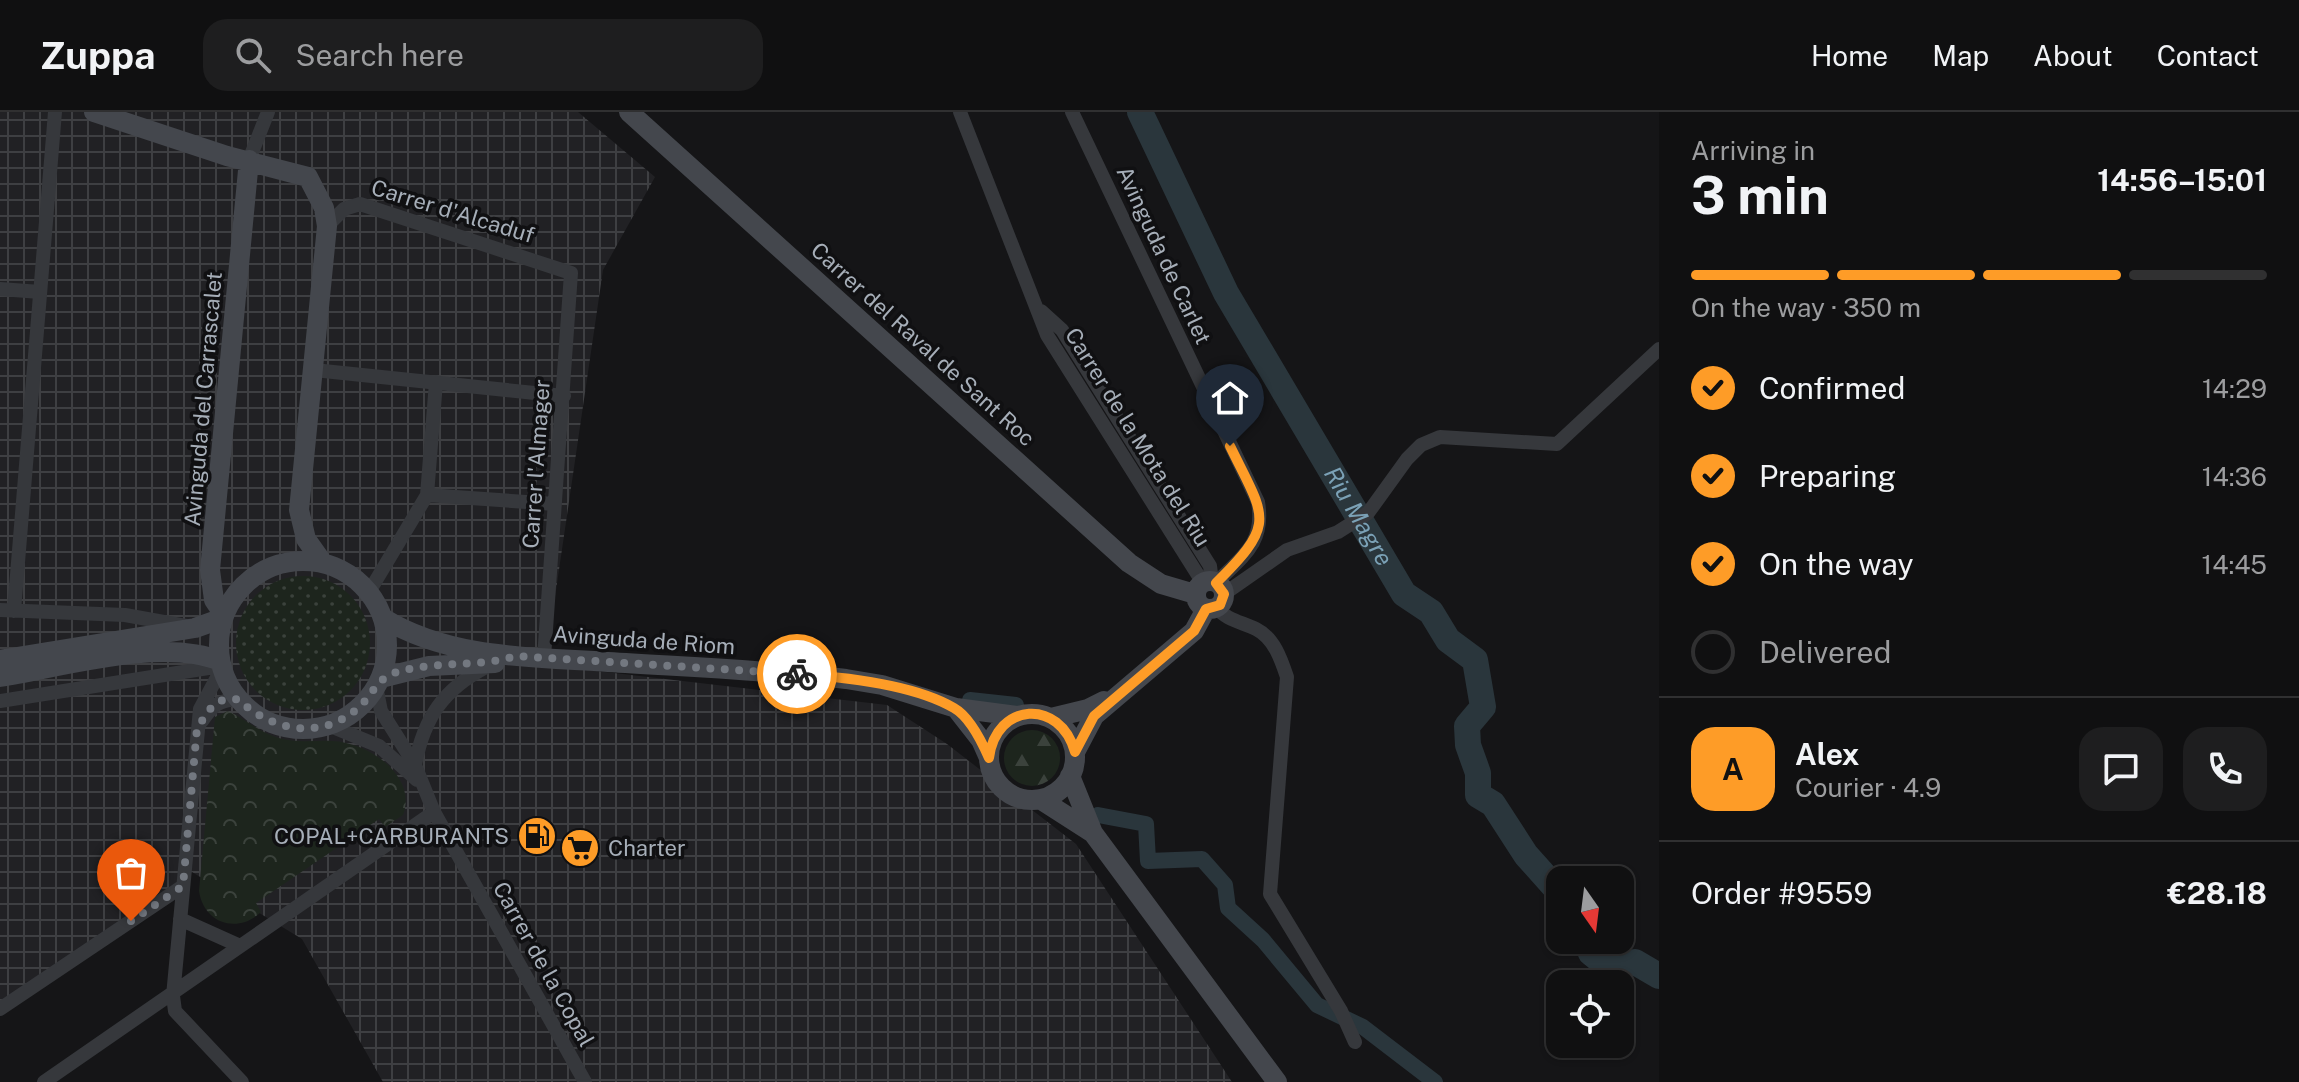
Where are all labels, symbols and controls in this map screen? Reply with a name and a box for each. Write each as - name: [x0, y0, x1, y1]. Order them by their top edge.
- search box: [203, 19, 763, 91]
- text: Zuppa: [40, 33, 155, 78]
- icon: search: [231, 33, 275, 77]
- text: Search here: [295, 37, 464, 73]
- text: Home: [1811, 39, 1888, 72]
- text: Map: [1932, 39, 1989, 72]
- text: About: [2033, 39, 2113, 72]
- text: Contact: [2157, 39, 2259, 72]
- text: Arriving in: [1691, 135, 1815, 166]
- street label: Avinguda de Carlet: [1111, 162, 1217, 348]
- text: 14:56–15:01: [2097, 162, 2267, 198]
- text: 3 min: [1691, 165, 1829, 226]
- street label: Carrer d'Alcaduf: [368, 174, 538, 248]
- street label: Carrer del Raval de Sant Roc: [806, 237, 1040, 451]
- street label: Avinguda del Carrascalet: [179, 271, 227, 527]
- text: On the way · 350 m: [1691, 292, 1921, 323]
- street label: Carrer de la Mota del Riu: [1060, 323, 1216, 551]
- pin: [1196, 364, 1264, 446]
- icon: check: [1691, 366, 1735, 410]
- text: Confirmed: [1759, 370, 1905, 406]
- text: 14:29: [2202, 373, 2267, 404]
- icon: home: [1208, 376, 1252, 420]
- street label: Carrer l'Almager: [517, 379, 555, 549]
- icon: check: [1691, 454, 1735, 498]
- text: Preparing: [1759, 458, 1896, 494]
- water label: Riu Magre: [1319, 461, 1399, 570]
- text: 14:36: [2202, 461, 2267, 492]
- icon: check: [1691, 542, 1735, 586]
- text: On the way: [1759, 546, 1913, 582]
- text: 14:45: [2202, 549, 2267, 580]
- street label: Avinguda de Riom: [552, 621, 736, 659]
- courier: [757, 634, 837, 714]
- text: Delivered: [1759, 634, 1891, 670]
- icon: bike: [775, 652, 819, 696]
- button: chat: [2079, 727, 2163, 811]
- button: phone: [2183, 727, 2267, 811]
- text: Alex: [1795, 736, 1859, 772]
- text: A: [1722, 751, 1744, 787]
- text: Courier · 4.9: [1795, 772, 1941, 803]
- fuel station icon: COPAL+CARBURANTS: [516, 815, 558, 857]
- place label: COPAL+CARBURANTS: [274, 823, 509, 849]
- supermarket icon: Charter: [559, 827, 601, 869]
- place label: Charter: [608, 835, 686, 861]
- pin: [97, 839, 165, 921]
- icon: bag: [109, 851, 153, 895]
- north arrow: [1546, 866, 1634, 954]
- map controls: [1546, 866, 1634, 1058]
- text: Order #9559: [1691, 875, 1872, 911]
- text: €28.18: [2167, 875, 2267, 911]
- street label: Carrer de la Copal: [488, 877, 600, 1051]
- button: locate: [1546, 970, 1634, 1058]

